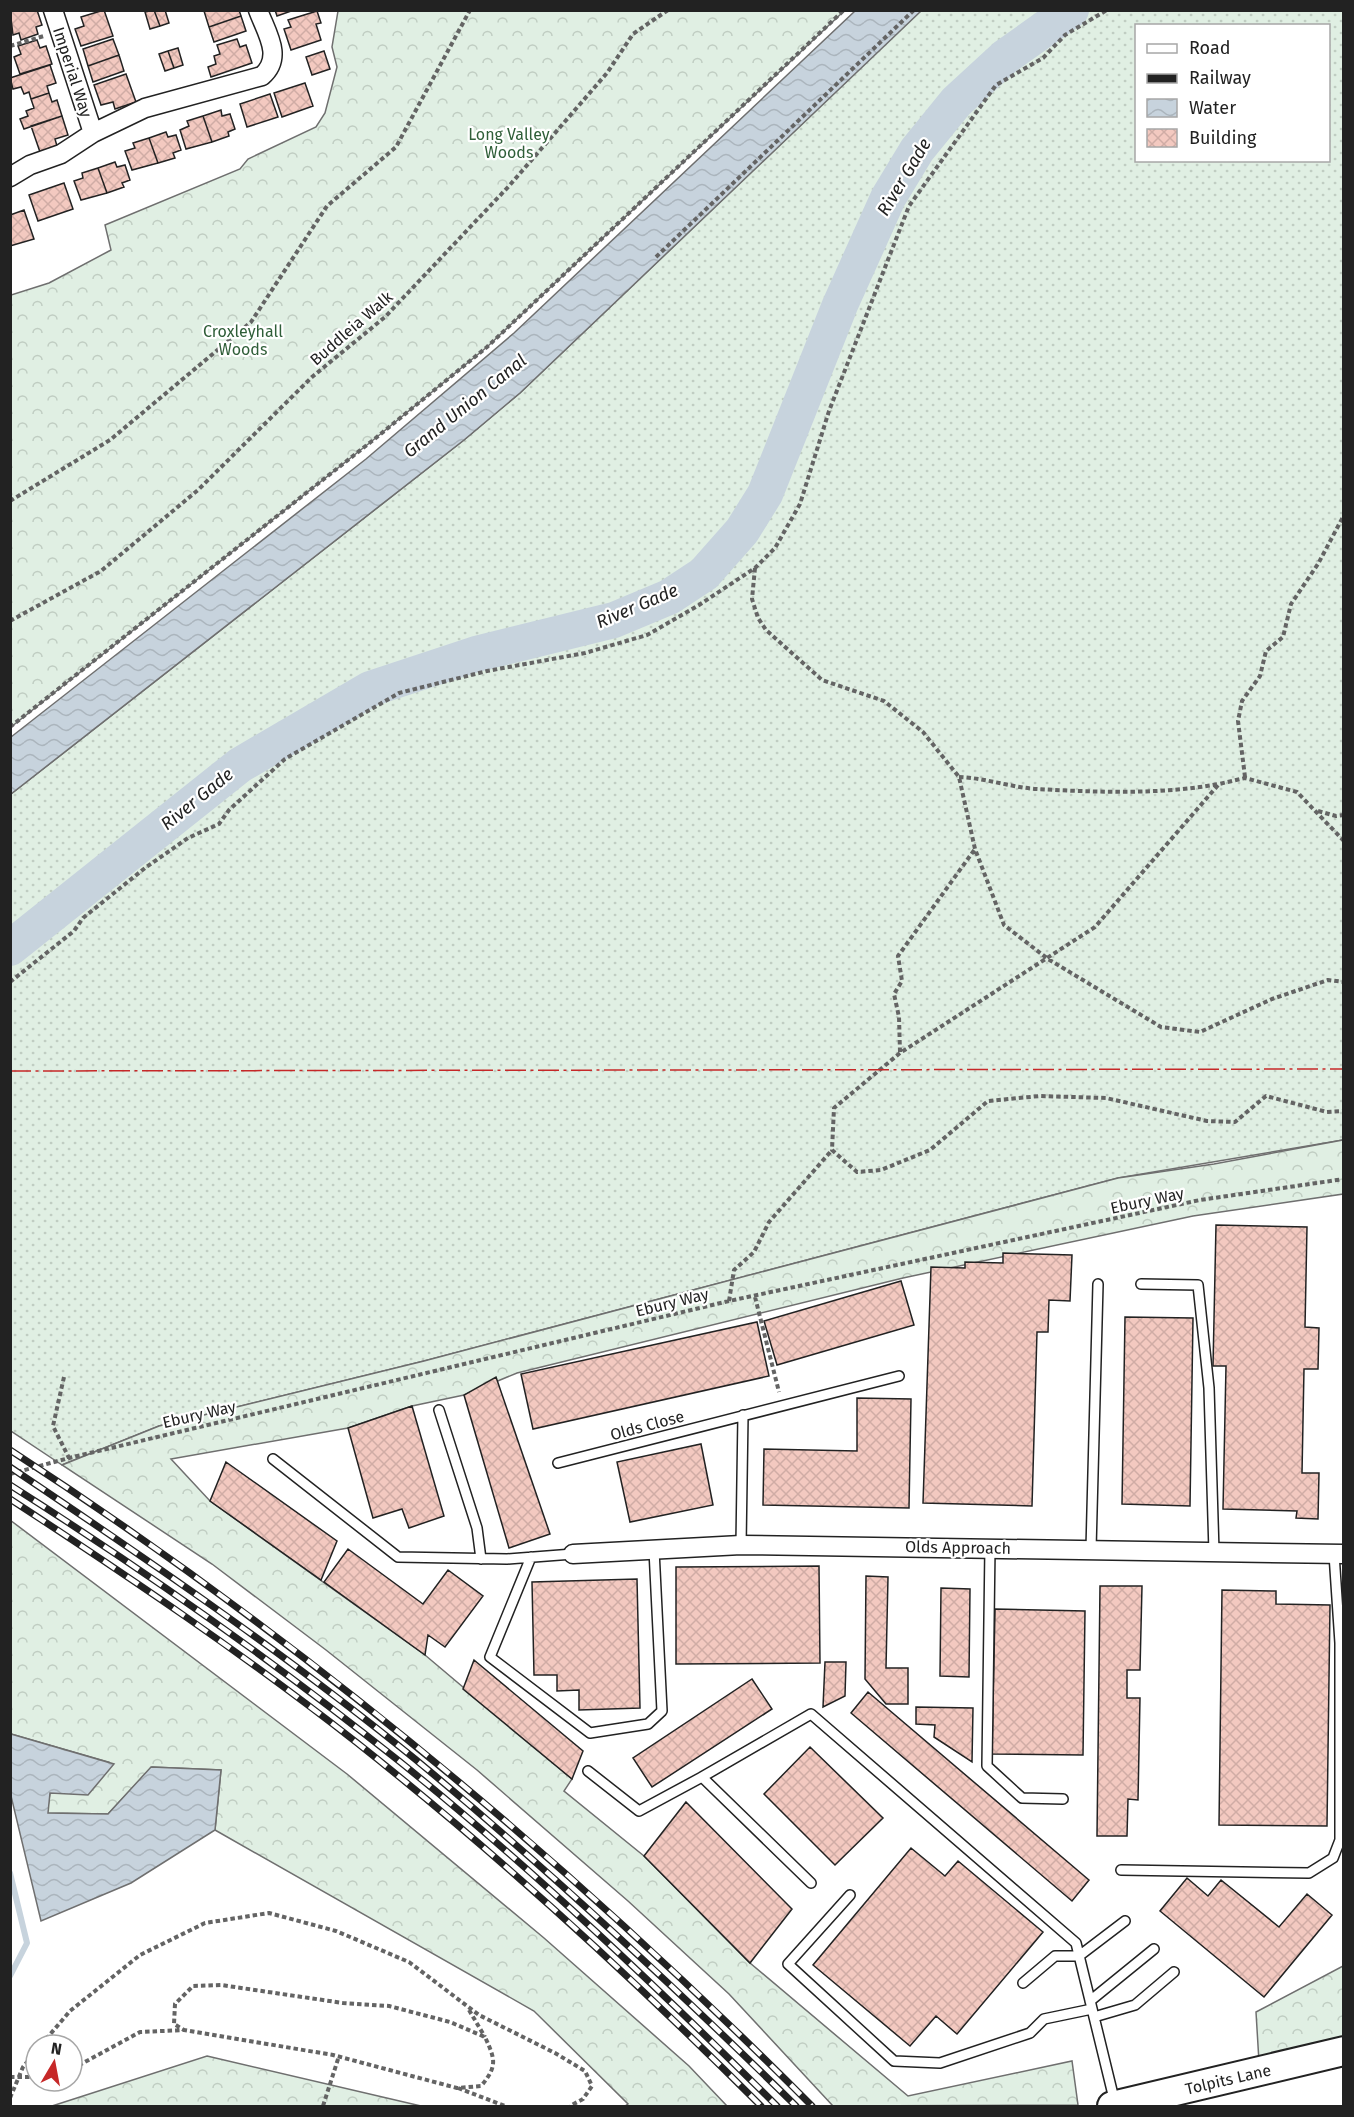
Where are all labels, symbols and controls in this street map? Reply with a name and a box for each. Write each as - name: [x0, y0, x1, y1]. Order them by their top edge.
- legend: [1135, 24, 1330, 162]
- street label: Imperial Way: [49, 25, 96, 120]
- text: Road: [1189, 37, 1231, 59]
- text: Railway: [1189, 67, 1251, 89]
- text: Water: [1189, 97, 1236, 119]
- park label: Long Valley Woods: [468, 125, 550, 162]
- text: Building: [1189, 127, 1257, 149]
- water label: River Gade: [872, 134, 936, 220]
- street label: Buddleia Walk: [306, 287, 397, 369]
- park label: Croxleyhall Woods: [203, 322, 283, 359]
- water label: Grand Union Canal: [399, 350, 531, 462]
- water label: River Gade: [593, 579, 681, 633]
- water label: River Gade: [156, 763, 238, 835]
- street label: Ebury Way: [1109, 1183, 1186, 1218]
- street label: Ebury Way: [634, 1284, 711, 1321]
- street label: Ebury Way: [161, 1397, 238, 1432]
- street label: Olds Close: [608, 1406, 686, 1444]
- street label: Olds Approach: [905, 1537, 1011, 1558]
- north arrow: [24, 2033, 84, 2093]
- text: N: [50, 2038, 63, 2059]
- street label: Tolpits Lane: [1183, 2060, 1273, 2099]

